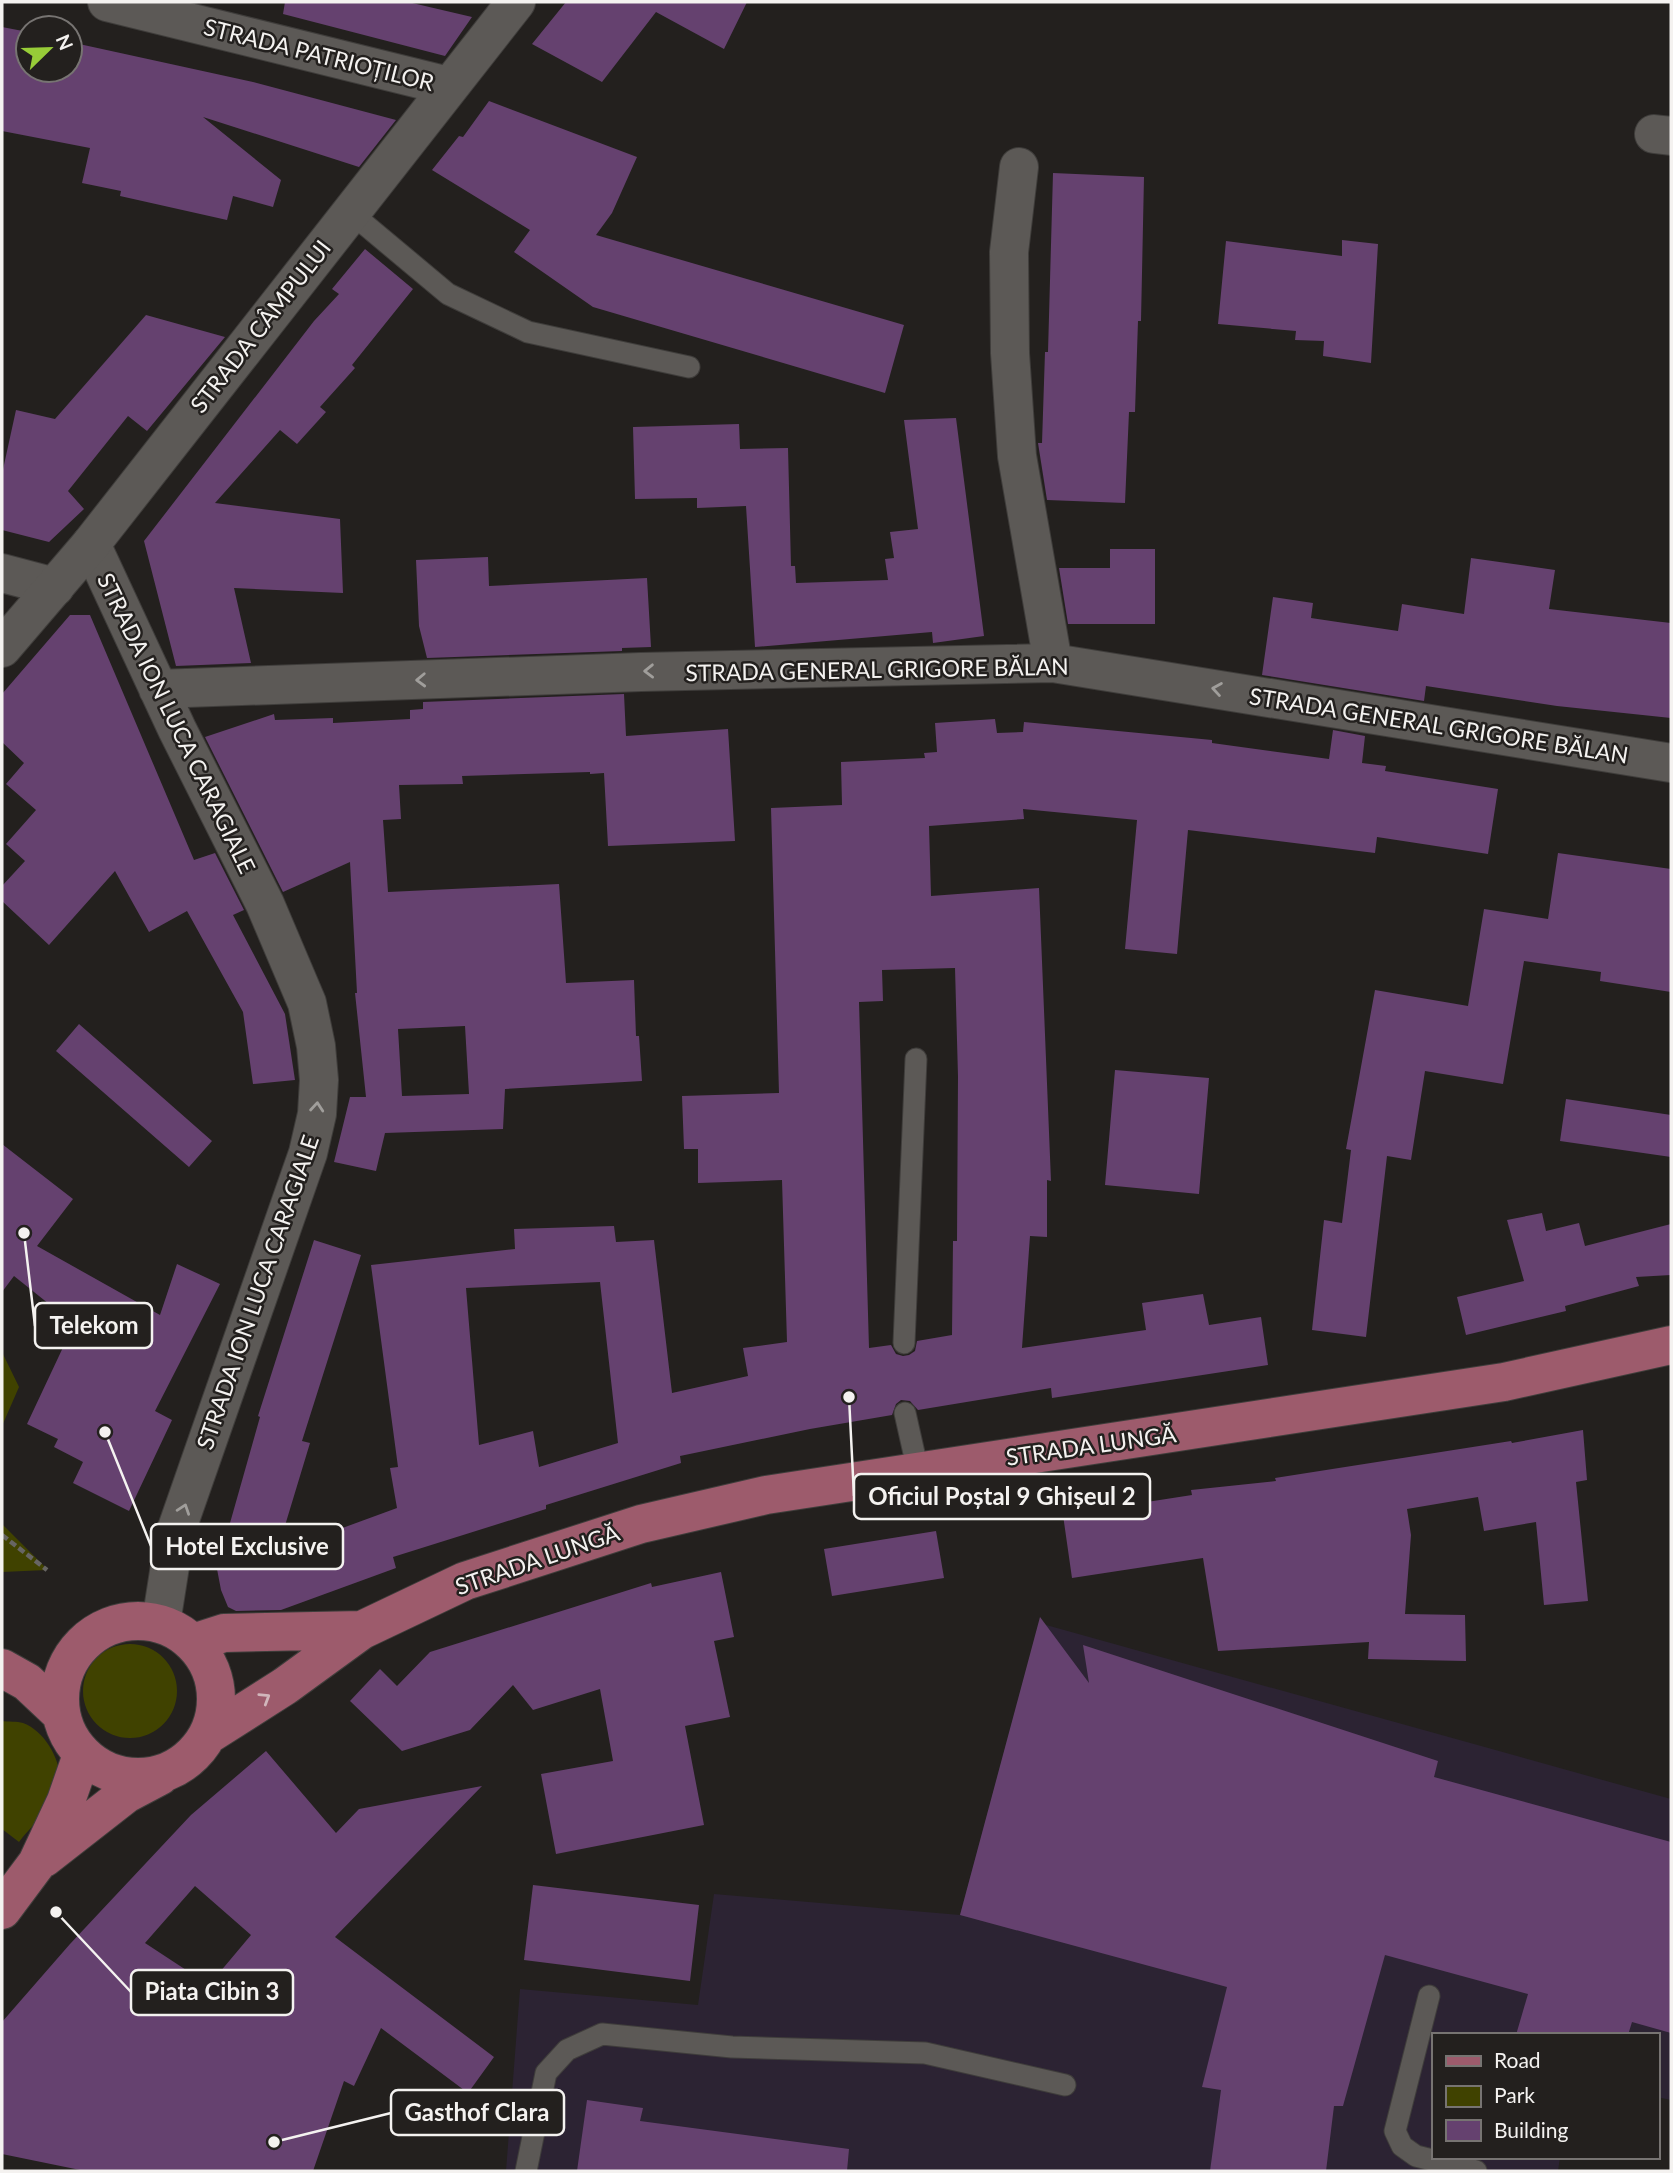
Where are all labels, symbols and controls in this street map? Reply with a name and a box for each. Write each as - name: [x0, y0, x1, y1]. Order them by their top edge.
- street label: STRADA PATRIOȚILOR: [201, 12, 438, 96]
- north arrow: [14, 14, 84, 84]
- text: N: [52, 31, 79, 53]
- street label: STRADA CÂMPULUI: [184, 234, 336, 418]
- street label: STRADA ION LUCA CARAGIALE: [92, 568, 262, 878]
- street label: STRADA GENERAL GRIGORE BĂLAN: [685, 652, 1069, 686]
- one-way arrow: [643, 664, 654, 679]
- one-way arrow: [416, 672, 427, 687]
- street label: STRADA GENERAL GRIGORE BĂLAN: [1248, 681, 1630, 769]
- one-way arrow: [1211, 682, 1223, 697]
- one-way arrow: [309, 1102, 324, 1113]
- street label: STRADA ION LUCA CARAGIALE: [190, 1131, 324, 1453]
- callout: Telekom: [35, 1303, 152, 1348]
- text: Telekom: [49, 1310, 139, 1339]
- street label: STRADA LUNGĂ: [1004, 1419, 1178, 1471]
- callout: Oficiul Poștal 9 Ghișeul 2: [854, 1474, 1150, 1519]
- text: Oficiul Poștal 9 Ghișeul 2: [868, 1481, 1136, 1510]
- one-way arrow: [176, 1503, 190, 1515]
- street label: STRADA LUNGĂ: [451, 1518, 623, 1600]
- callout: Hotel Exclusive: [151, 1524, 343, 1569]
- text: Hotel Exclusive: [165, 1531, 329, 1560]
- one-way arrow: [258, 1694, 271, 1707]
- callout: Piata Cibin 3: [131, 1970, 293, 2015]
- text: Piata Cibin 3: [145, 1976, 279, 2005]
- legend: [1432, 2033, 1659, 2159]
- text: Road: [1494, 2047, 1541, 2072]
- text: Park: [1494, 2082, 1535, 2107]
- callout: Gasthof Clara: [391, 2090, 564, 2135]
- text: Gasthof Clara: [404, 2097, 550, 2126]
- text: Building: [1494, 2117, 1569, 2142]

